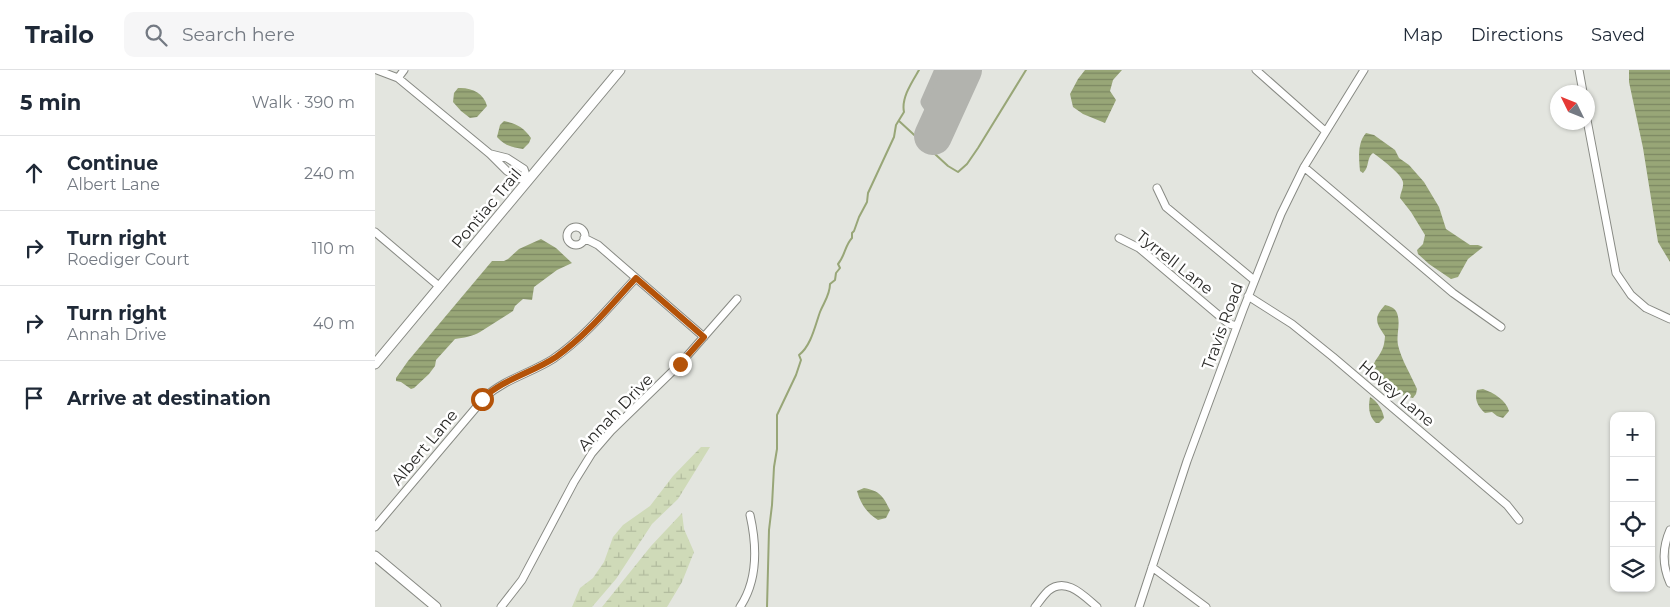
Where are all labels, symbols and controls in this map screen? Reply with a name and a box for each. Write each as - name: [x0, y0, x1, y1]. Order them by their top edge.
- search box: [124, 12, 474, 57]
- text: Trailo: [25, 20, 94, 49]
- icon: search: [142, 21, 170, 49]
- text: Search here: [182, 23, 295, 46]
- text: Map: [1403, 24, 1443, 46]
- text: Directions: [1471, 24, 1563, 46]
- text: Saved: [1591, 24, 1645, 46]
- north arrow: [1550, 85, 1595, 130]
- text: 5 min: [20, 90, 81, 115]
- text: Walk · 390 m: [252, 93, 355, 112]
- text: Continue: [67, 152, 158, 175]
- icon: ahead: [20, 159, 48, 187]
- text: 240 m: [304, 164, 355, 183]
- street label: Pontiac Trail: [447, 165, 525, 252]
- text: Albert Lane: [67, 175, 160, 194]
- text: Turn right: [67, 227, 167, 250]
- street label: Tyrrell Lane: [1133, 227, 1217, 298]
- icon: right: [20, 234, 48, 262]
- text: 110 m: [312, 239, 355, 258]
- text: Roediger Court: [67, 250, 190, 269]
- street label: Travis Road: [1198, 280, 1247, 372]
- text: Turn right: [67, 302, 167, 325]
- icon: right: [20, 309, 48, 337]
- text: 40 m: [313, 314, 355, 333]
- text: Annah Drive: [67, 325, 166, 344]
- route end: [669, 353, 692, 376]
- street label: Hovey Lane: [1355, 356, 1438, 431]
- street label: Annah Drive: [574, 370, 657, 455]
- icon: arrive: [20, 384, 48, 412]
- text: Arrive at destination: [67, 387, 271, 410]
- route start: [471, 388, 494, 411]
- street label: Albert Lane: [387, 406, 462, 489]
- map controls: [1610, 412, 1655, 592]
- button: +: [1610, 412, 1655, 457]
- button: −: [1610, 457, 1655, 502]
- button: locate: [1610, 502, 1655, 547]
- button: layers: [1610, 547, 1655, 592]

